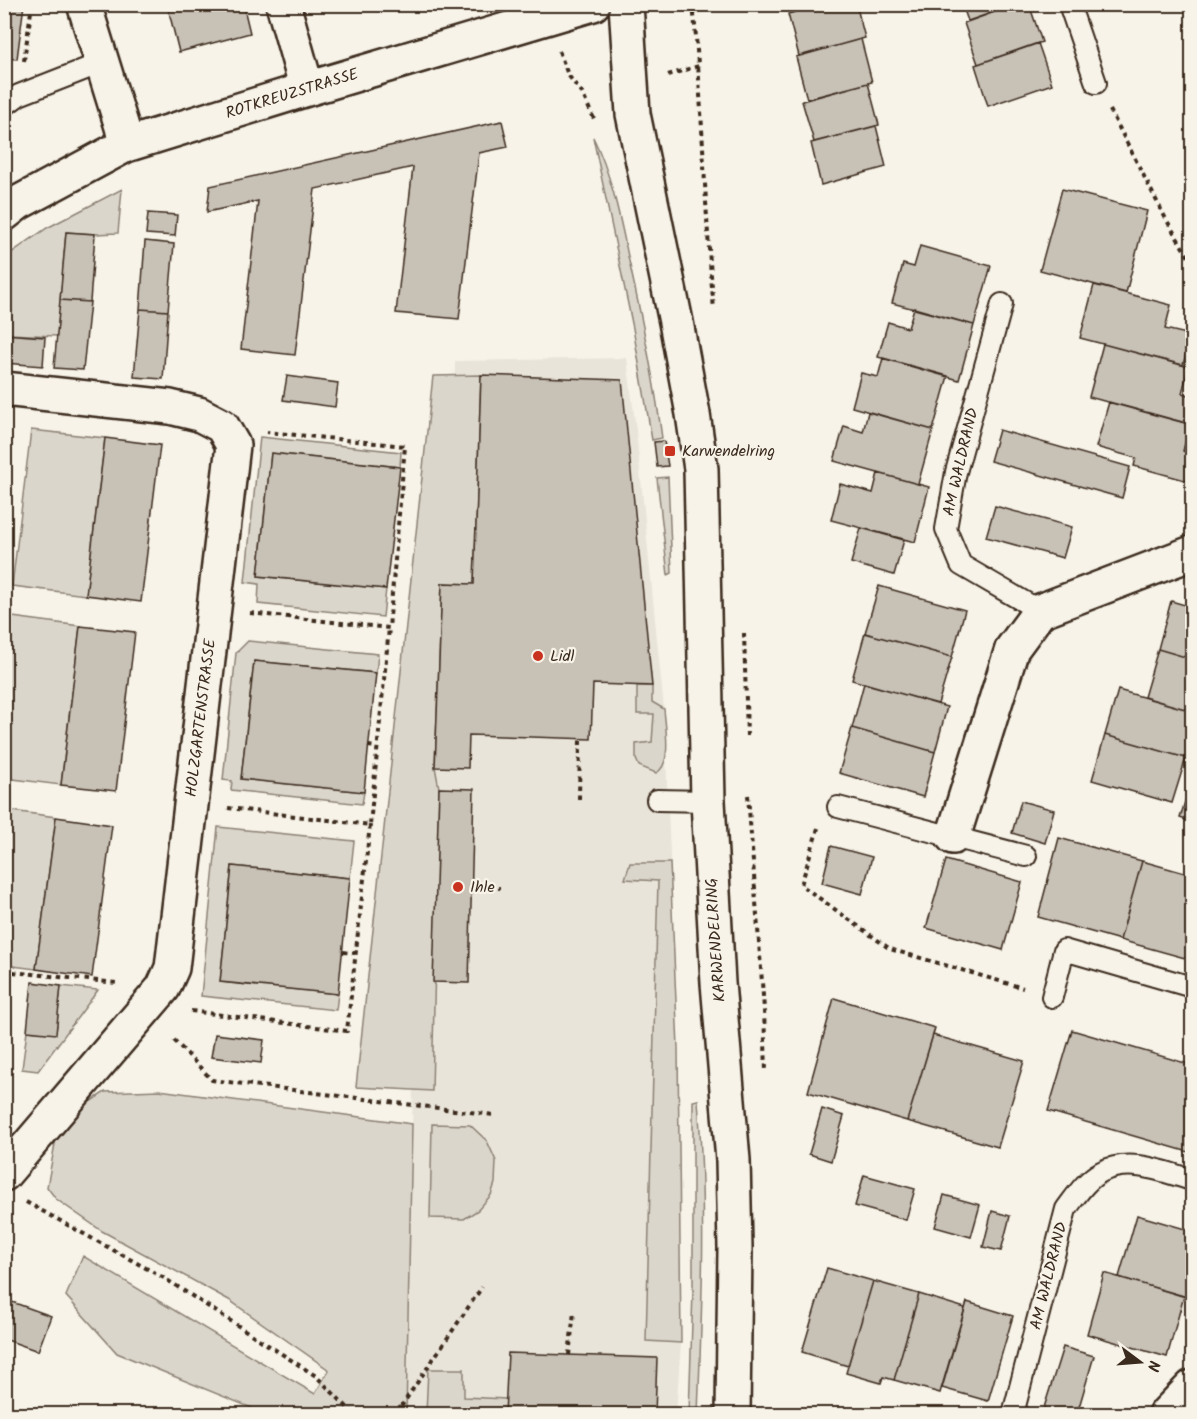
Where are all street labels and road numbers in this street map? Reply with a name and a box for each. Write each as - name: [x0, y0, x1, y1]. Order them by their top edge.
- street label: ROTKREUZSTRASSE: [222, 62, 362, 126]
- street label: AM WALDRAND: [936, 405, 986, 519]
- street label: HOLZGARTENSTRASSE: [179, 637, 223, 799]
- street label: KARWENDELRING: [699, 877, 733, 1003]
- street label: AM WALDRAND: [1024, 1219, 1074, 1333]

